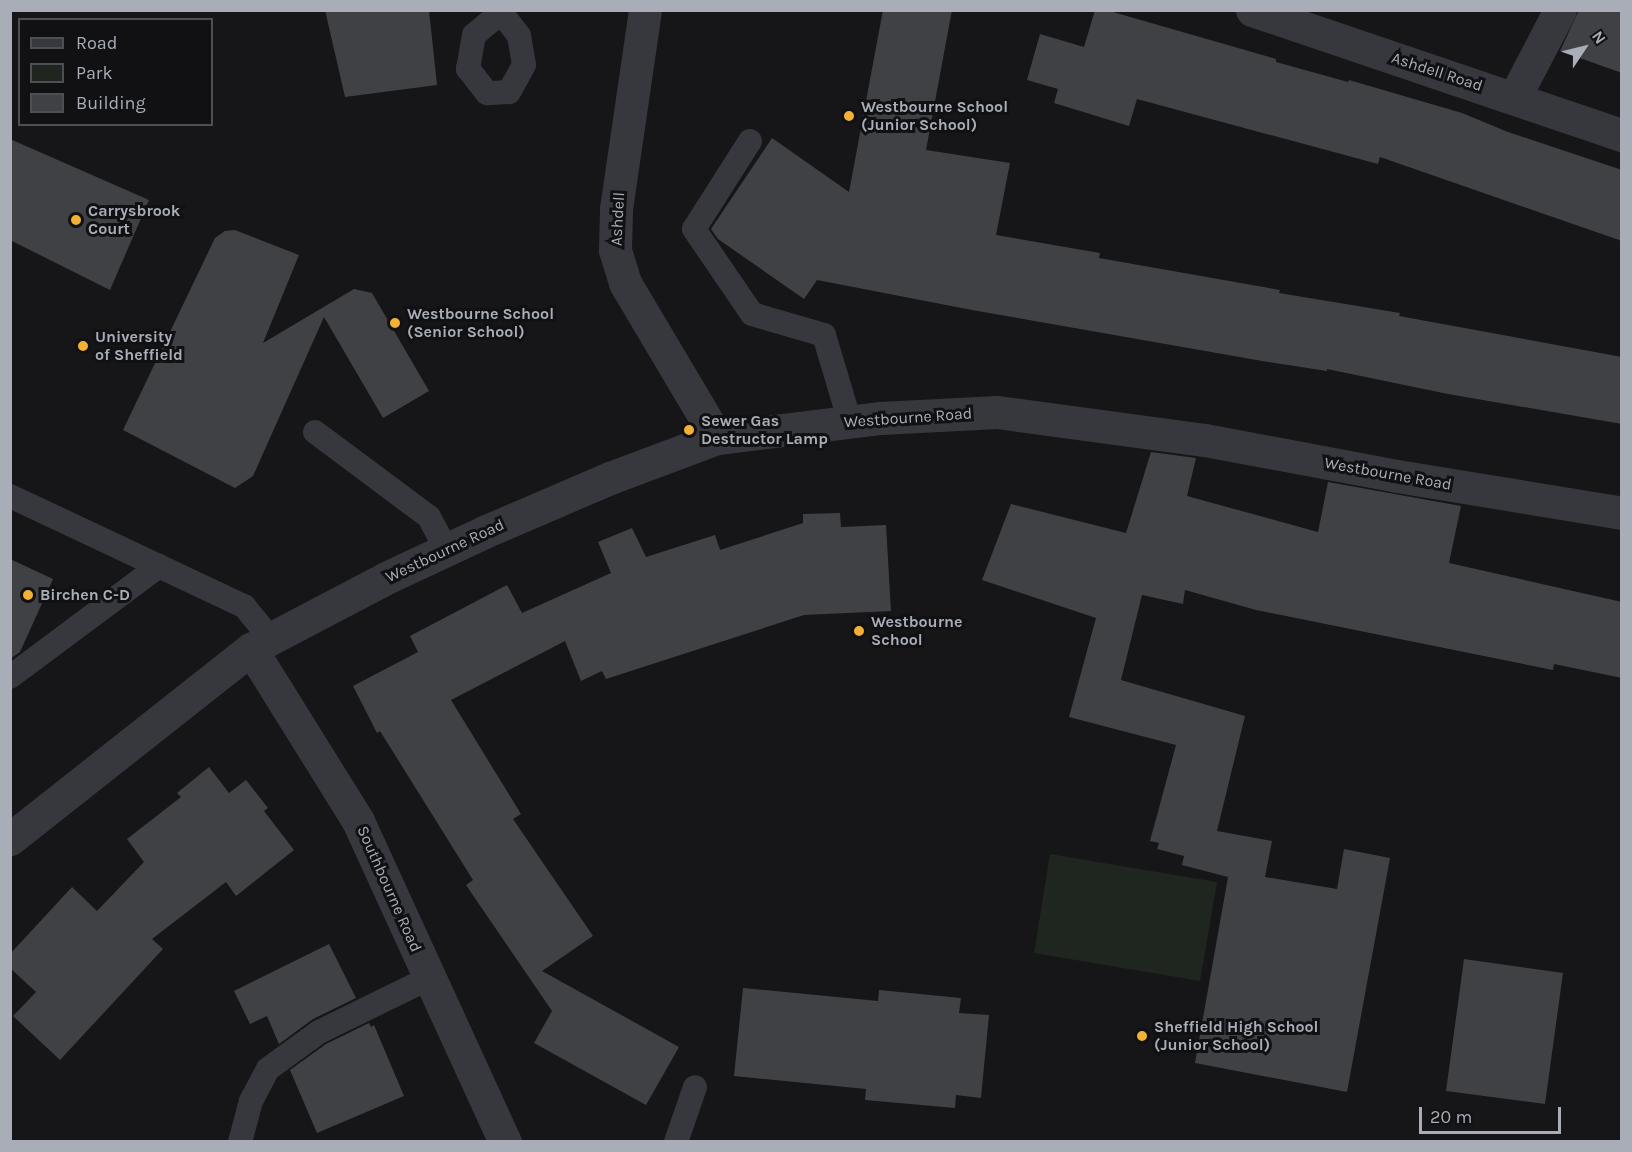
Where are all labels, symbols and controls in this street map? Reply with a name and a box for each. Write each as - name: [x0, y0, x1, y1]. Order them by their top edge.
- legend: [18, 18, 213, 126]
- north arrow: [1554, 18, 1614, 78]
- text: N: [1588, 27, 1610, 48]
- text: Road: [76, 32, 117, 54]
- street label: Ashdell Road: [1389, 48, 1485, 96]
- text: Park: [76, 62, 113, 84]
- text: Building: [76, 92, 146, 114]
- place label: Westbourne School (Junior School): [861, 97, 1008, 135]
- marker: Westbourne School (Junior School): [842, 109, 856, 123]
- street label: Ashdell: [607, 192, 629, 246]
- place label: Carrysbrook Court: [88, 201, 180, 239]
- marker: Carrysbrook Court: [69, 213, 83, 227]
- place label: Westbourne School (Senior School): [407, 304, 554, 342]
- marker: Westbourne School (Senior School): [388, 316, 402, 330]
- place label: University of Sheffield: [95, 327, 183, 365]
- marker: University of Sheffield: [76, 339, 90, 353]
- street label: Westbourne Road: [843, 404, 973, 432]
- place label: Sewer Gas Destructor Lamp: [701, 411, 828, 449]
- marker: Sewer Gas Destructor Lamp: [682, 423, 696, 437]
- street label: Westbourne Road: [1323, 453, 1453, 495]
- street label: Westbourne Road: [383, 515, 507, 587]
- place label: Birchen C-D: [40, 585, 130, 605]
- marker: Birchen C-D: [21, 588, 35, 602]
- place label: Westbourne School: [871, 612, 962, 650]
- marker: Westbourne School: [852, 624, 866, 638]
- street label: Southbourne Road: [353, 823, 425, 955]
- place label: Sheffield High School (Junior School): [1154, 1017, 1318, 1055]
- marker: Sheffield High School (Junior School): [1135, 1029, 1149, 1043]
- scale bar: [1422, 1095, 1564, 1133]
- text: 20 m: [1430, 1106, 1472, 1128]

